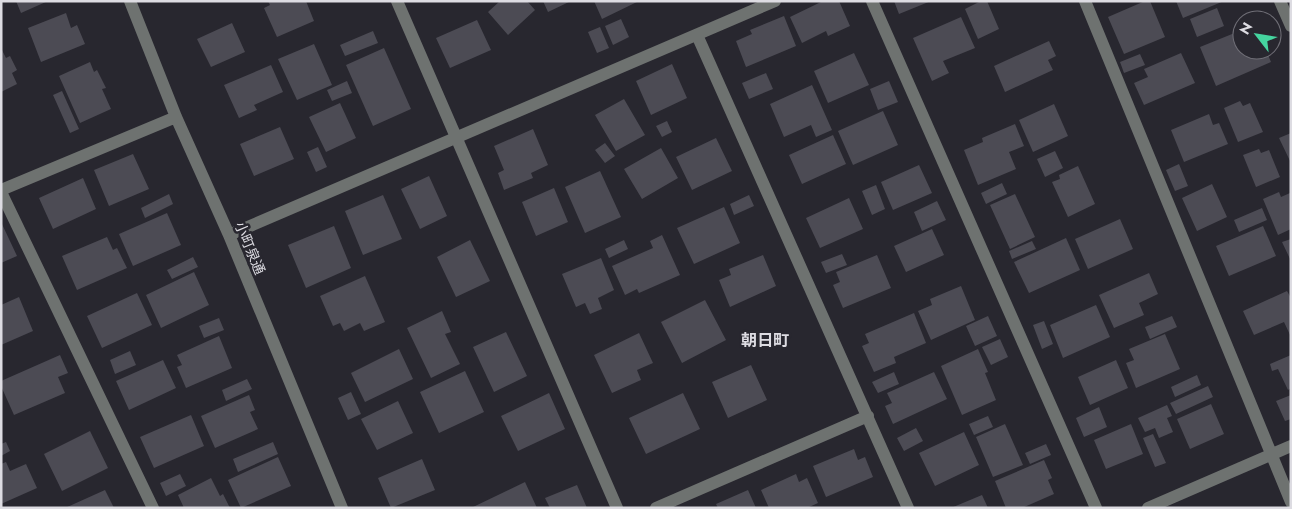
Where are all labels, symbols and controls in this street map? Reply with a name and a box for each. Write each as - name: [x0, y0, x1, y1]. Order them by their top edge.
- north arrow: [1232, 10, 1282, 60]
- text: N: [1234, 18, 1257, 38]
- street label: 小町泉通: [230, 218, 270, 278]
- district label: 朝日町: [741, 329, 789, 352]

